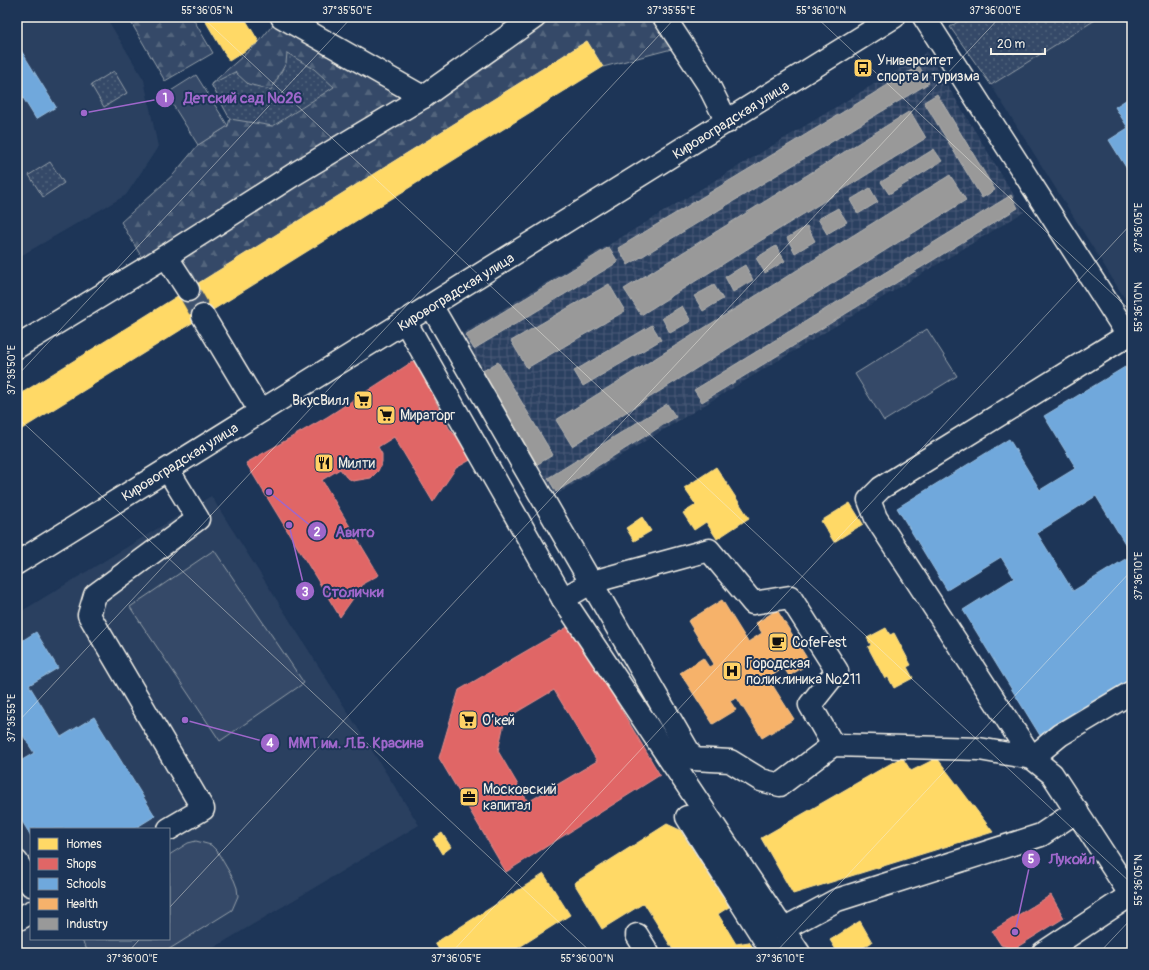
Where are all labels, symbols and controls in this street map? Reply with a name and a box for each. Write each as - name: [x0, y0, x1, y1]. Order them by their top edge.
- text: 55°36'05"N: [181, 5, 233, 17]
- text: 37°35'50"E: [322, 5, 372, 17]
- text: 37°35'55"E: [647, 5, 695, 17]
- text: 55°36'10"N: [796, 5, 846, 17]
- text: 37°36'00"E: [969, 5, 1021, 17]
- scale bar: [991, 30, 1045, 56]
- text: 20 m: [997, 37, 1026, 52]
- place label: Университет спорта и туризма: [877, 52, 980, 85]
- bus stop icon: Университет спорта и туризма: [852, 57, 874, 79]
- street label: Кировоградская улица: [669, 77, 793, 163]
- callout: Детский сад №26: [155, 85, 310, 112]
- text: Детский сад №26: [183, 89, 303, 108]
- text: 1: [163, 91, 167, 106]
- text: 37°36'05"E: [1133, 203, 1145, 253]
- street label: Кировоградская улица: [394, 249, 518, 335]
- text: 55°36'10"N: [1133, 282, 1145, 332]
- text: 37°35'50"E: [6, 345, 18, 395]
- supermarket icon: ВкусВилл: [352, 389, 374, 411]
- place label: ВкусВилл: [292, 392, 349, 409]
- supermarket icon: Мираторг: [375, 404, 397, 426]
- place label: Мираторг: [400, 407, 456, 424]
- street label: Кировоградская улица: [118, 419, 242, 505]
- restaurant icon: Милти: [313, 452, 335, 474]
- place label: Милти: [338, 455, 375, 472]
- callout: Авито: [307, 518, 383, 545]
- text: Авито: [335, 523, 375, 542]
- text: 2: [314, 525, 321, 540]
- text: 37°36'10"E: [1133, 552, 1145, 600]
- callout: Столички: [295, 578, 392, 605]
- text: Столички: [322, 583, 384, 602]
- text: 3: [302, 585, 309, 600]
- cafe icon: CofeFest: [767, 631, 789, 653]
- place label: CofeFest: [792, 634, 847, 651]
- place label: Городская поликлиника №211: [746, 655, 861, 688]
- hospital icon: Городская поликлиника №211: [721, 660, 743, 682]
- text: 37°35'55"E: [6, 694, 18, 742]
- supermarket icon: О’кей: [457, 709, 479, 731]
- place label: О’кей: [482, 712, 515, 729]
- callout: ММТ им. Л.Б. Красина: [260, 729, 432, 756]
- text: ММТ им. Л.Б. Красина: [288, 734, 424, 753]
- text: 4: [266, 736, 274, 751]
- place label: Московский капитал: [483, 781, 557, 814]
- office icon: Московский капитал: [458, 786, 480, 808]
- legend: [30, 828, 170, 940]
- text: Homes: [66, 837, 102, 852]
- callout: Лукойл: [1021, 845, 1103, 872]
- text: Лукойл: [1048, 850, 1095, 869]
- text: 5: [1028, 852, 1035, 867]
- text: 55°36'05"N: [1133, 854, 1145, 906]
- text: Shops: [66, 857, 97, 872]
- text: Schools: [66, 877, 106, 892]
- text: Health: [66, 897, 98, 912]
- text: Industry: [66, 917, 108, 932]
- text: 37°36'00"E: [106, 953, 158, 965]
- text: 37°36'05"E: [431, 953, 481, 965]
- text: 55°36'00"N: [560, 953, 614, 965]
- text: 37°36'10"E: [756, 953, 804, 965]

